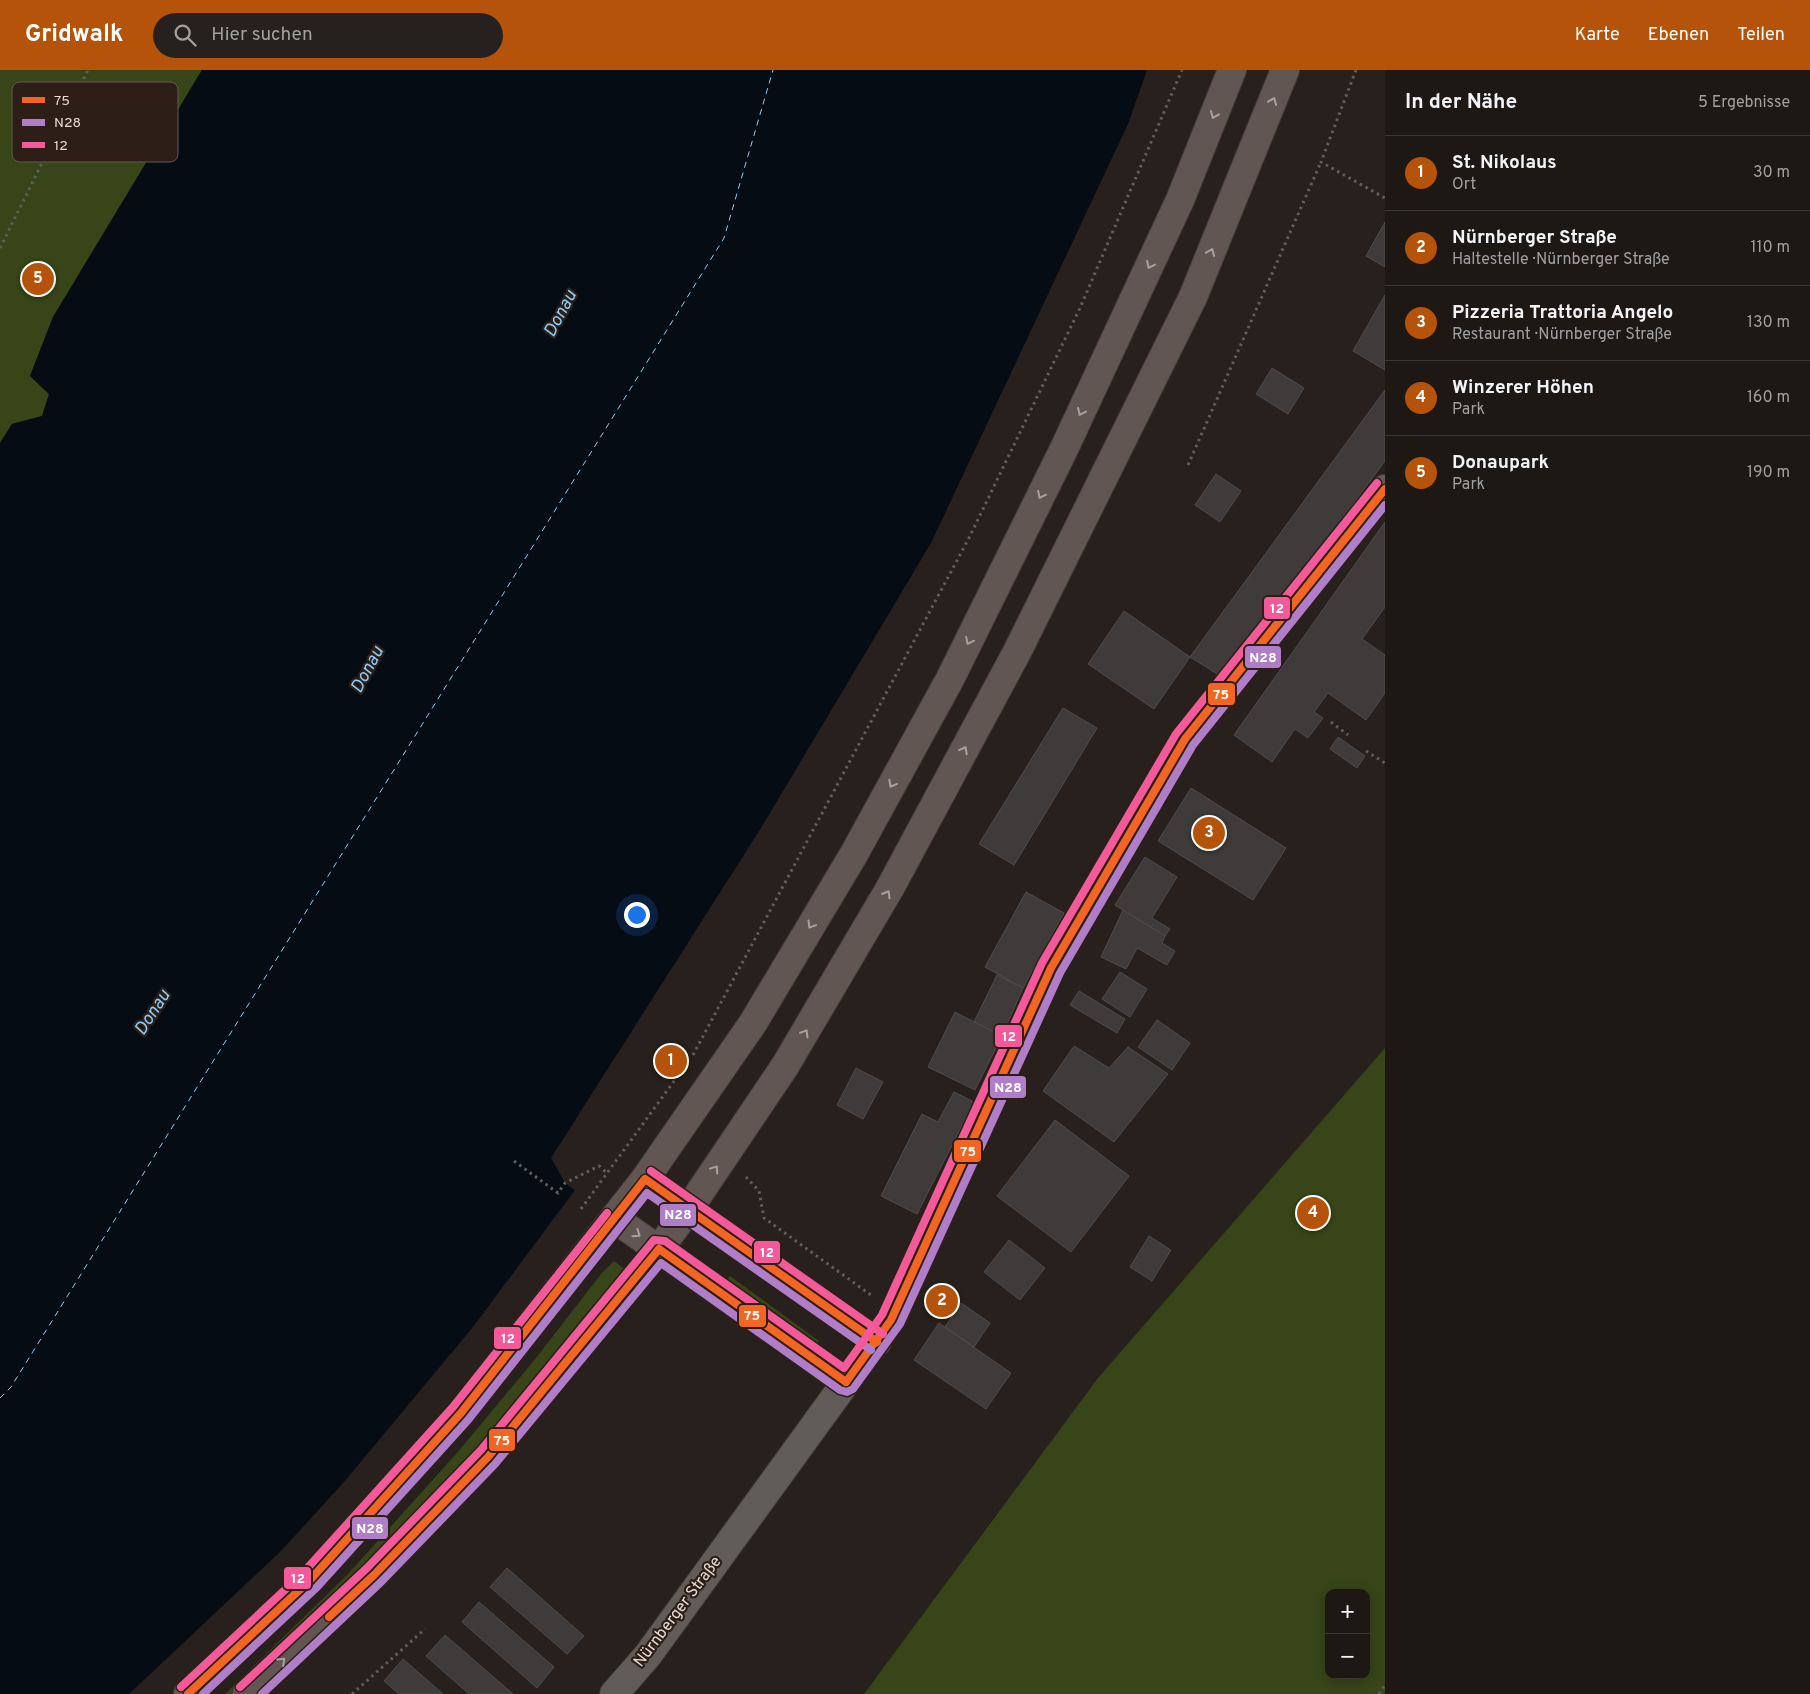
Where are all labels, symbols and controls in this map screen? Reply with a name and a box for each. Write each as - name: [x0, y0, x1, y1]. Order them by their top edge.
- search box: [153, 13, 503, 58]
- text: Gridwalk: [25, 20, 123, 50]
- icon: search: [171, 21, 199, 49]
- text: Hier suchen: [211, 23, 313, 47]
- text: Karte: [1575, 24, 1620, 47]
- text: Ebenen: [1648, 24, 1709, 47]
- text: Teilen: [1737, 24, 1785, 47]
- legend: [12, 82, 178, 162]
- text: In der Nähe: [1405, 89, 1517, 116]
- text: 75: [54, 93, 70, 110]
- text: 5 Ergebnisse: [1698, 93, 1790, 113]
- one-way arrow: [1266, 97, 1277, 106]
- one-way arrow: [1209, 110, 1220, 119]
- text: N28: [54, 115, 81, 132]
- text: 12: [54, 138, 68, 155]
- text: St. Nikolaus: [1452, 151, 1557, 175]
- text: 1: [1418, 163, 1424, 183]
- text: 30 m: [1753, 163, 1790, 183]
- text: Ort: [1452, 175, 1476, 195]
- text: Nürnberger Straße: [1452, 226, 1617, 250]
- text: 2: [1416, 238, 1426, 258]
- text: 110 m: [1750, 238, 1790, 258]
- one-way arrow: [1206, 248, 1216, 256]
- text: Haltestelle · Nürnberger Straße: [1452, 250, 1670, 270]
- pin: 5: [22, 260, 54, 298]
- one-way arrow: [1145, 260, 1156, 269]
- water label: Donau: [539, 286, 583, 341]
- text: Pizzeria Trattoria Angelo: [1452, 301, 1673, 325]
- text: 3: [1416, 313, 1426, 333]
- text: 130 m: [1747, 313, 1790, 333]
- text: Restaurant · Nürnberger Straße: [1452, 325, 1672, 345]
- text: Winzerer Höhen: [1452, 376, 1594, 400]
- text: 4: [1416, 388, 1426, 408]
- text: 160 m: [1747, 388, 1790, 408]
- text: Park: [1452, 400, 1485, 420]
- one-way arrow: [1077, 407, 1087, 416]
- text: Donaupark: [1452, 451, 1549, 475]
- text: 5: [1416, 463, 1426, 483]
- text: 190 m: [1747, 463, 1790, 483]
- text: Park: [1452, 475, 1485, 495]
- one-way arrow: [1037, 490, 1047, 499]
- line badge: 12: [1263, 596, 1291, 620]
- text: 12: [1270, 601, 1284, 618]
- one-way arrow: [965, 636, 975, 645]
- water label: Donau: [346, 642, 390, 697]
- line badge: N28: [1244, 645, 1282, 669]
- text: N28: [1249, 650, 1277, 667]
- line badge: 75: [1207, 682, 1236, 706]
- text: 75: [1213, 687, 1229, 704]
- one-way arrow: [958, 747, 968, 756]
- one-way arrow: [888, 779, 898, 788]
- pin: 3: [1193, 814, 1225, 852]
- one-way arrow: [881, 890, 891, 899]
- your location: [624, 902, 650, 928]
- one-way arrow: [808, 919, 818, 928]
- water label: Donau: [130, 986, 176, 1040]
- line badge: 12: [994, 1024, 1023, 1048]
- text: 12: [1002, 1029, 1016, 1046]
- one-way arrow: [798, 1030, 808, 1039]
- pin: 1: [655, 1042, 687, 1080]
- line badge: N28: [989, 1075, 1027, 1099]
- text: N28: [994, 1080, 1022, 1097]
- line badge: 75: [953, 1139, 982, 1163]
- text: 75: [960, 1144, 976, 1161]
- one-way arrow: [709, 1166, 719, 1175]
- pin: 4: [1297, 1194, 1329, 1232]
- line badge: N28: [659, 1203, 697, 1227]
- text: N28: [664, 1207, 692, 1224]
- one-way arrow: [631, 1228, 641, 1237]
- line badge: 12: [753, 1240, 781, 1264]
- text: 12: [760, 1245, 774, 1262]
- pin: 2: [926, 1282, 958, 1320]
- line badge: 75: [738, 1304, 767, 1328]
- text: 75: [744, 1308, 760, 1325]
- line badge: 12: [493, 1326, 522, 1350]
- text: 12: [501, 1331, 515, 1348]
- line badge: 75: [488, 1428, 516, 1452]
- text: 75: [494, 1433, 510, 1450]
- line badge: N28: [351, 1516, 389, 1540]
- text: N28: [356, 1521, 384, 1538]
- street label: Nürnberger Straße: [630, 1553, 726, 1671]
- line badge: 12: [283, 1566, 312, 1590]
- text: 12: [291, 1571, 305, 1588]
- map controls: [1325, 1589, 1370, 1679]
- button: +: [1325, 1589, 1370, 1634]
- button: −: [1325, 1634, 1370, 1679]
- one-way arrow: [277, 1658, 286, 1667]

